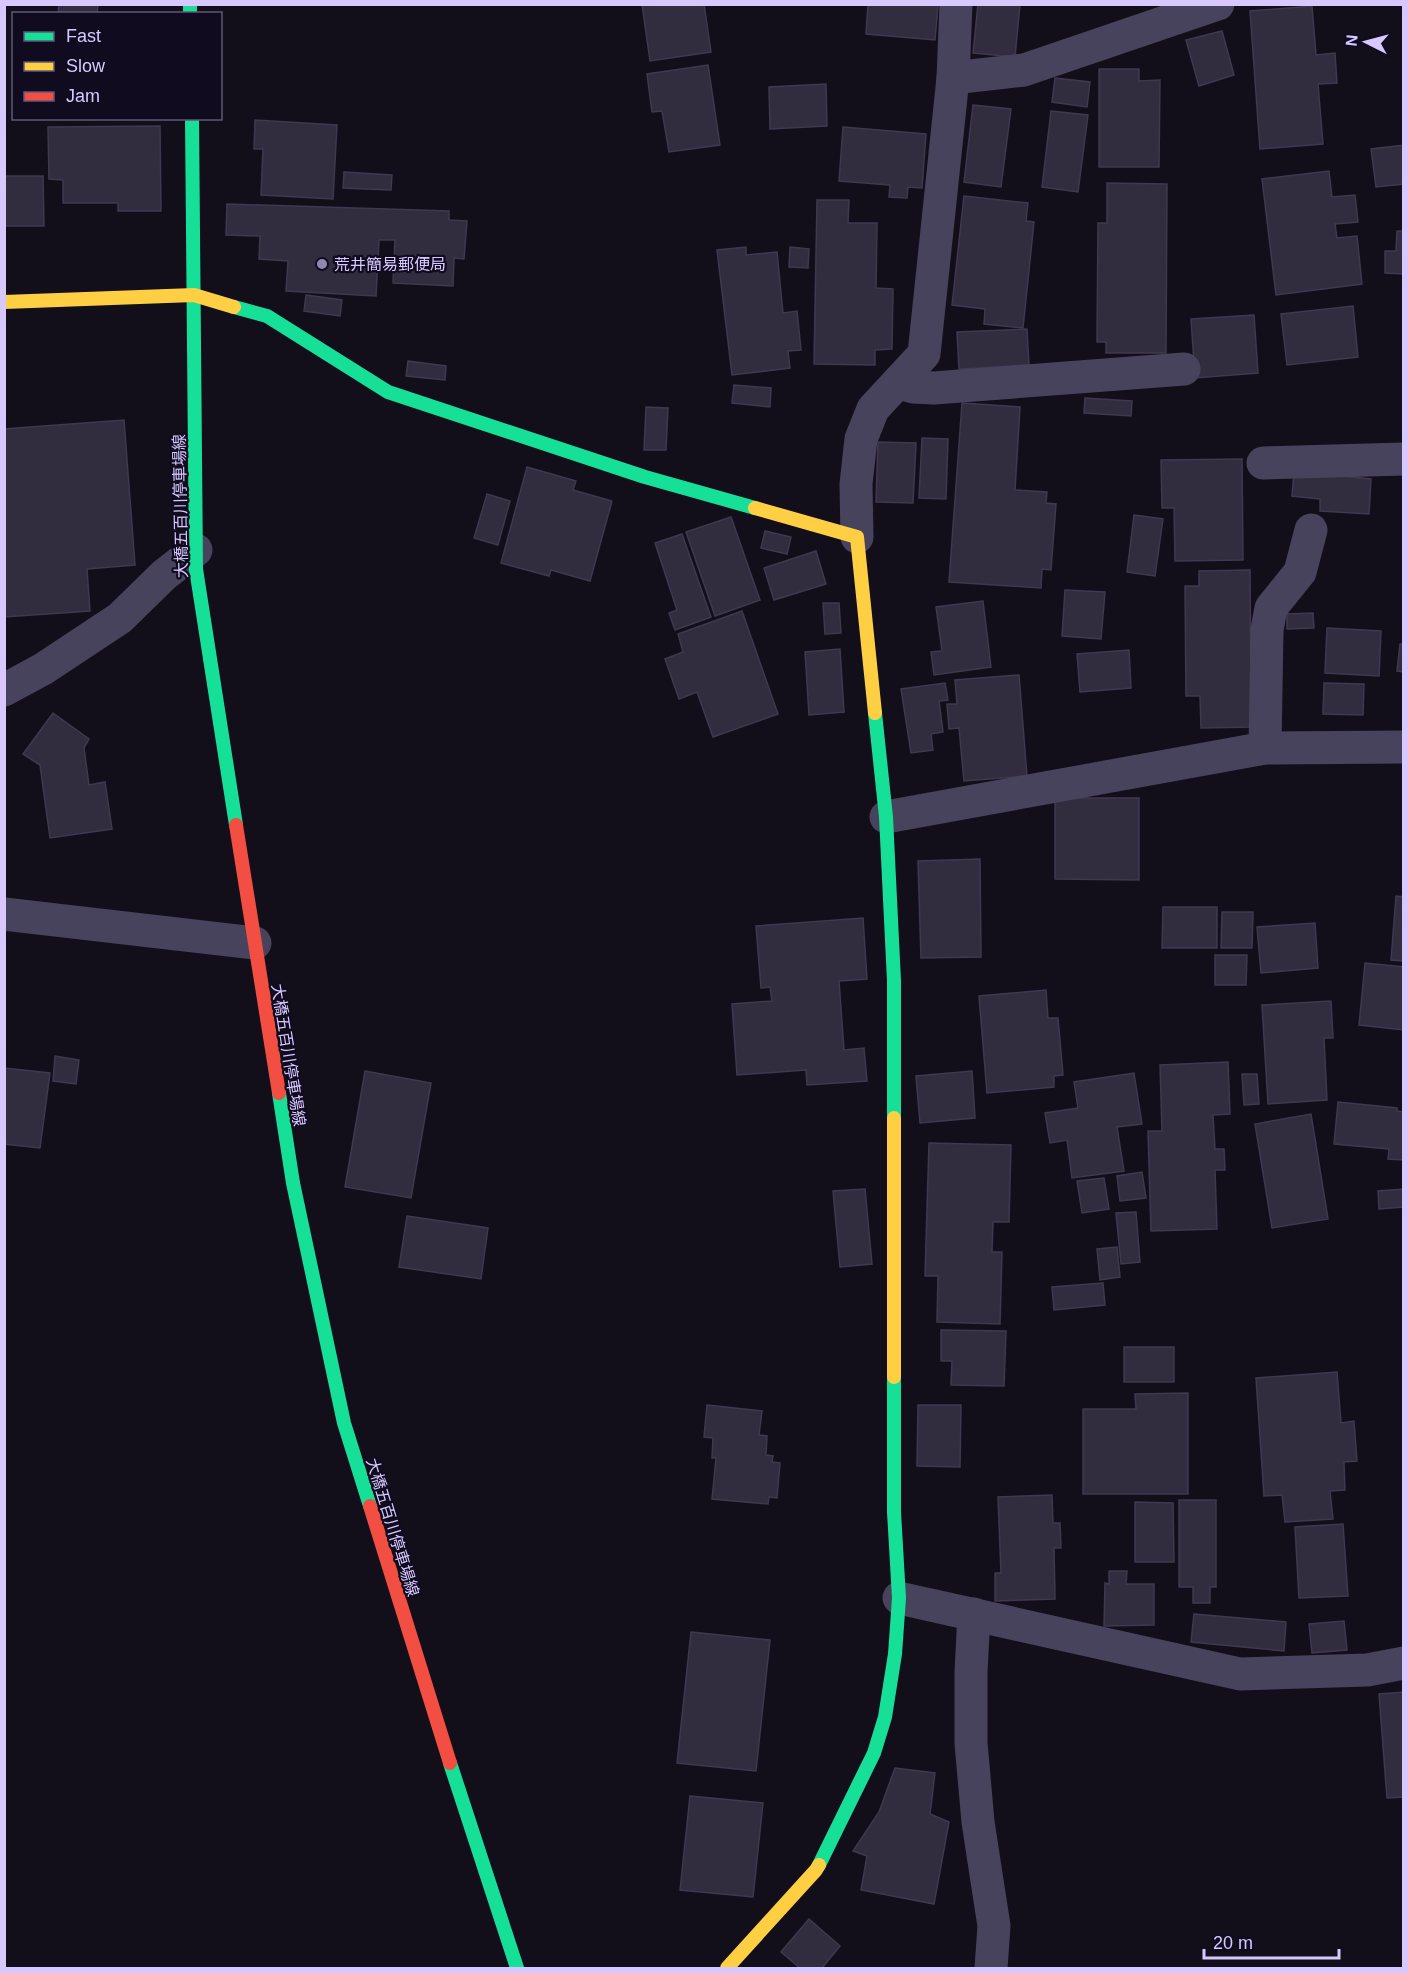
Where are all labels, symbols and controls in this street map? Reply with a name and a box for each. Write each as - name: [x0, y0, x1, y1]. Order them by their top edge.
- legend: [12, 12, 222, 120]
- north arrow: [1336, 12, 1396, 72]
- text: Fast: [66, 26, 101, 46]
- text: N: [1343, 34, 1361, 47]
- text: Slow: [66, 56, 106, 76]
- text: Jam: [66, 86, 100, 106]
- place label: 荒井簡易郵便局: [334, 256, 446, 273]
- marker: 荒井簡易郵便局: [315, 257, 329, 271]
- street label: 大橋五百川停車場線: [171, 434, 190, 578]
- street label: 大橋五百川停車場線: [269, 983, 308, 1128]
- street label: 大橋五百川停車場線: [363, 1456, 422, 1598]
- scale bar: [1204, 1922, 1339, 1960]
- text: 20 m: [1213, 1933, 1253, 1953]

